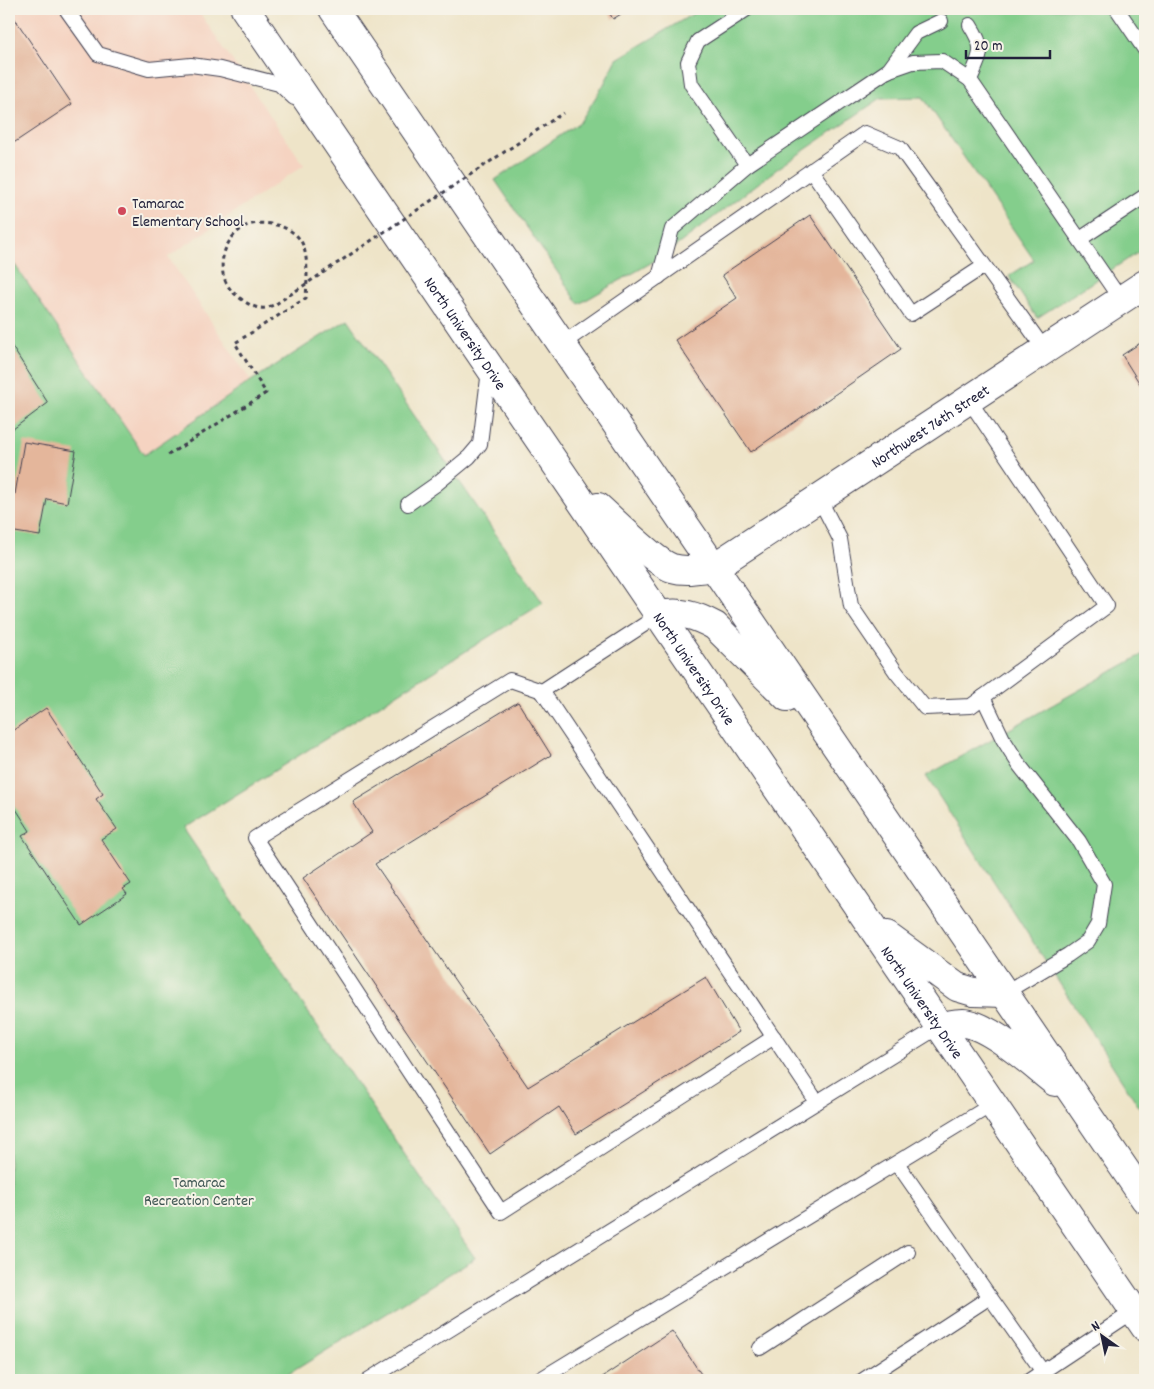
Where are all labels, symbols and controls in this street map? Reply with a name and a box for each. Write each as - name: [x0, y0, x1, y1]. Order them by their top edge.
- scale bar: [966, 28, 1050, 60]
- text: 20 m: [974, 36, 1002, 58]
- place label: Tamarac Elementary School: [132, 193, 244, 234]
- marker: Tamarac Elementary School: [116, 205, 128, 217]
- street label: North University Drive: [417, 273, 511, 395]
- street label: Northwest 76th Street: [867, 380, 995, 475]
- street label: North University Drive: [646, 608, 740, 731]
- street label: North University Drive: [874, 942, 968, 1064]
- park label: Tamarac Recreation Center: [144, 1172, 254, 1213]
- north arrow: [1076, 1312, 1126, 1362]
- text: N: [1088, 1316, 1104, 1337]

